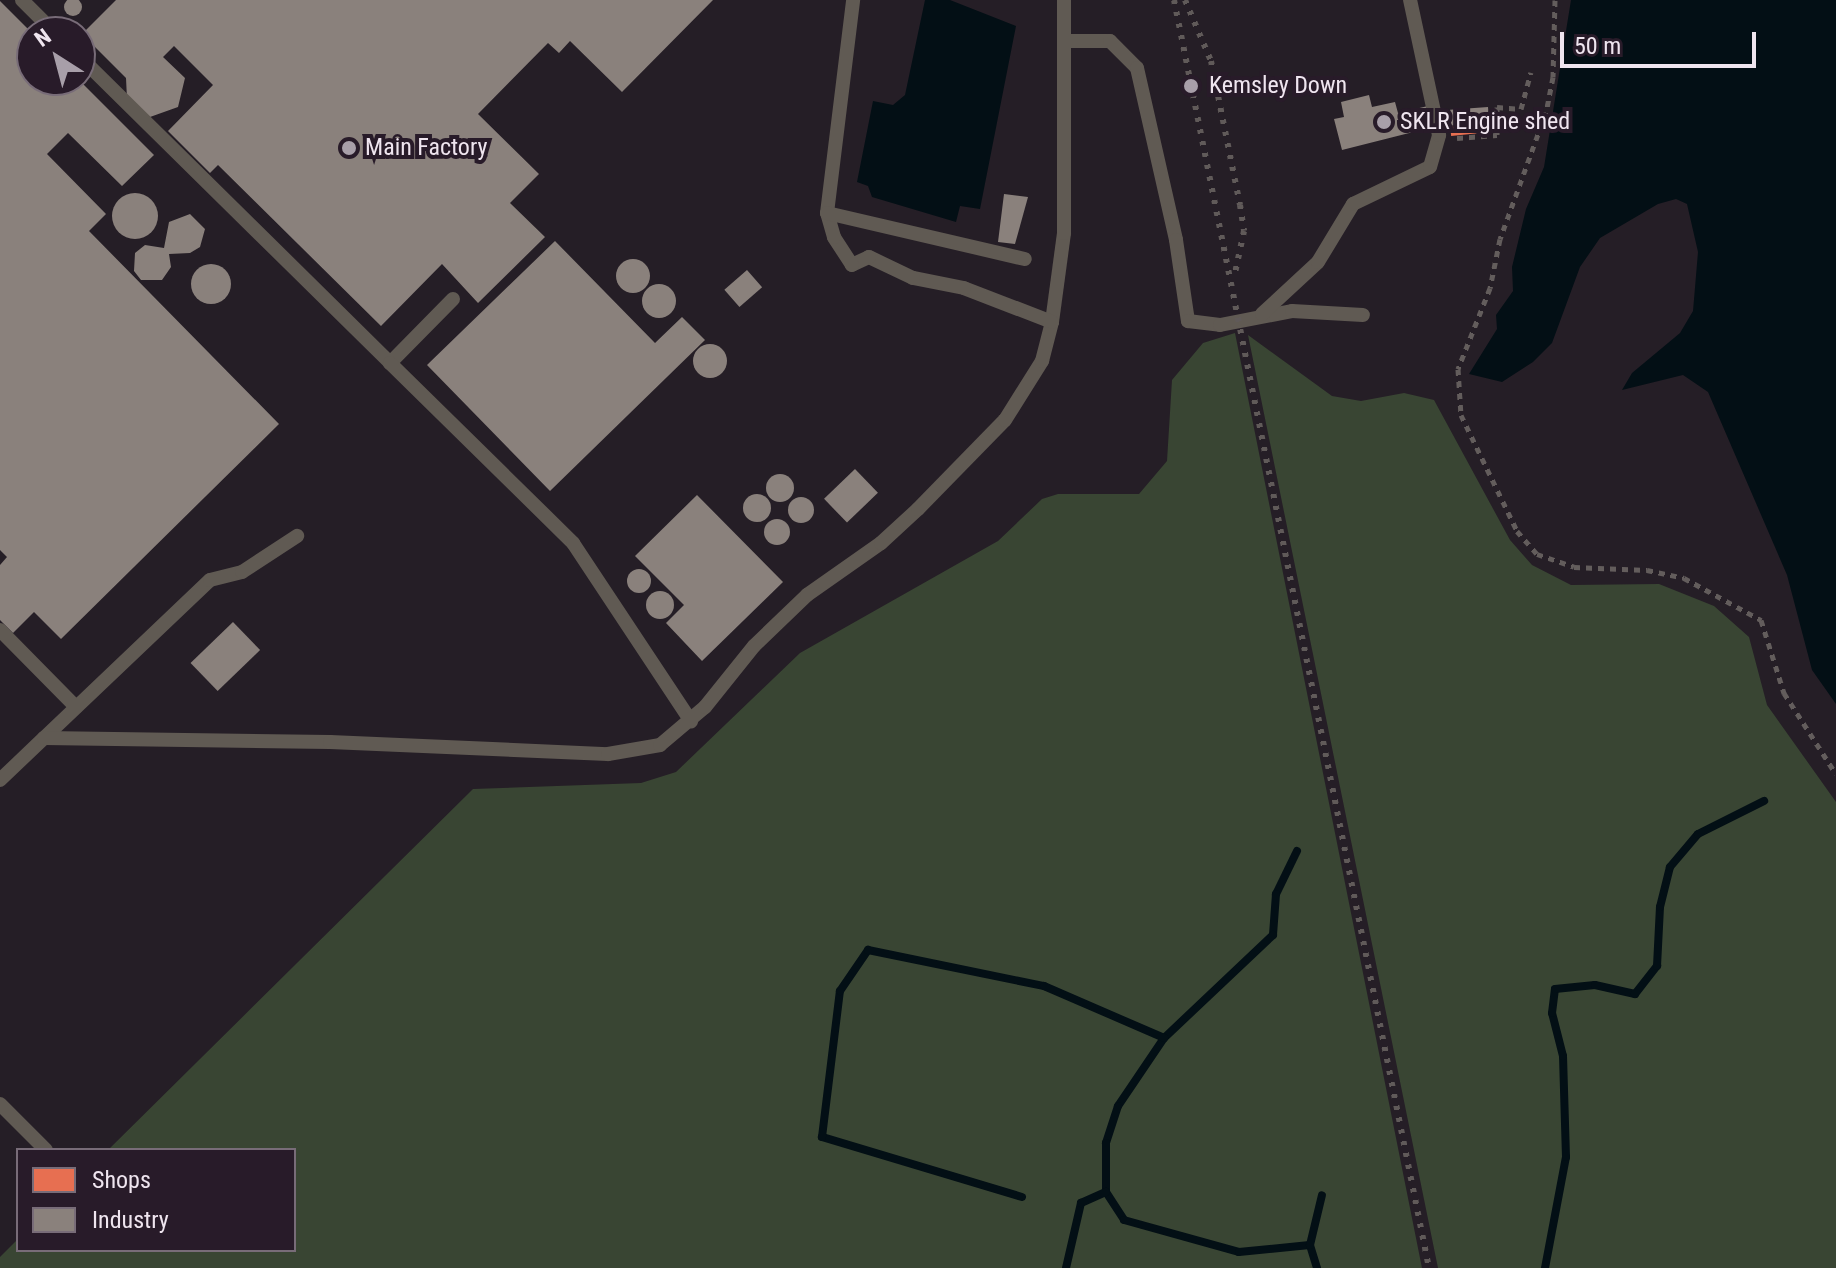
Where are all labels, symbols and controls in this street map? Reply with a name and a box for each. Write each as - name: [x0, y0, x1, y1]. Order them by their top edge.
- north arrow: [16, 16, 96, 96]
- scale bar: [1564, 16, 1760, 66]
- text: N: [30, 24, 56, 52]
- text: 50 m: [1574, 32, 1621, 60]
- place label: Kemsley Down: [1209, 72, 1347, 100]
- marker: Kemsley Down: [1180, 75, 1202, 97]
- place label: SKLR Engine shed: [1400, 108, 1570, 136]
- marker: SKLR Engine shed: [1375, 113, 1393, 131]
- place label: Main Factory: [365, 134, 487, 162]
- marker: Main Factory: [340, 139, 358, 157]
- legend: [16, 1148, 296, 1252]
- text: Shops: [92, 1166, 151, 1194]
- text: Industry: [92, 1206, 169, 1234]

